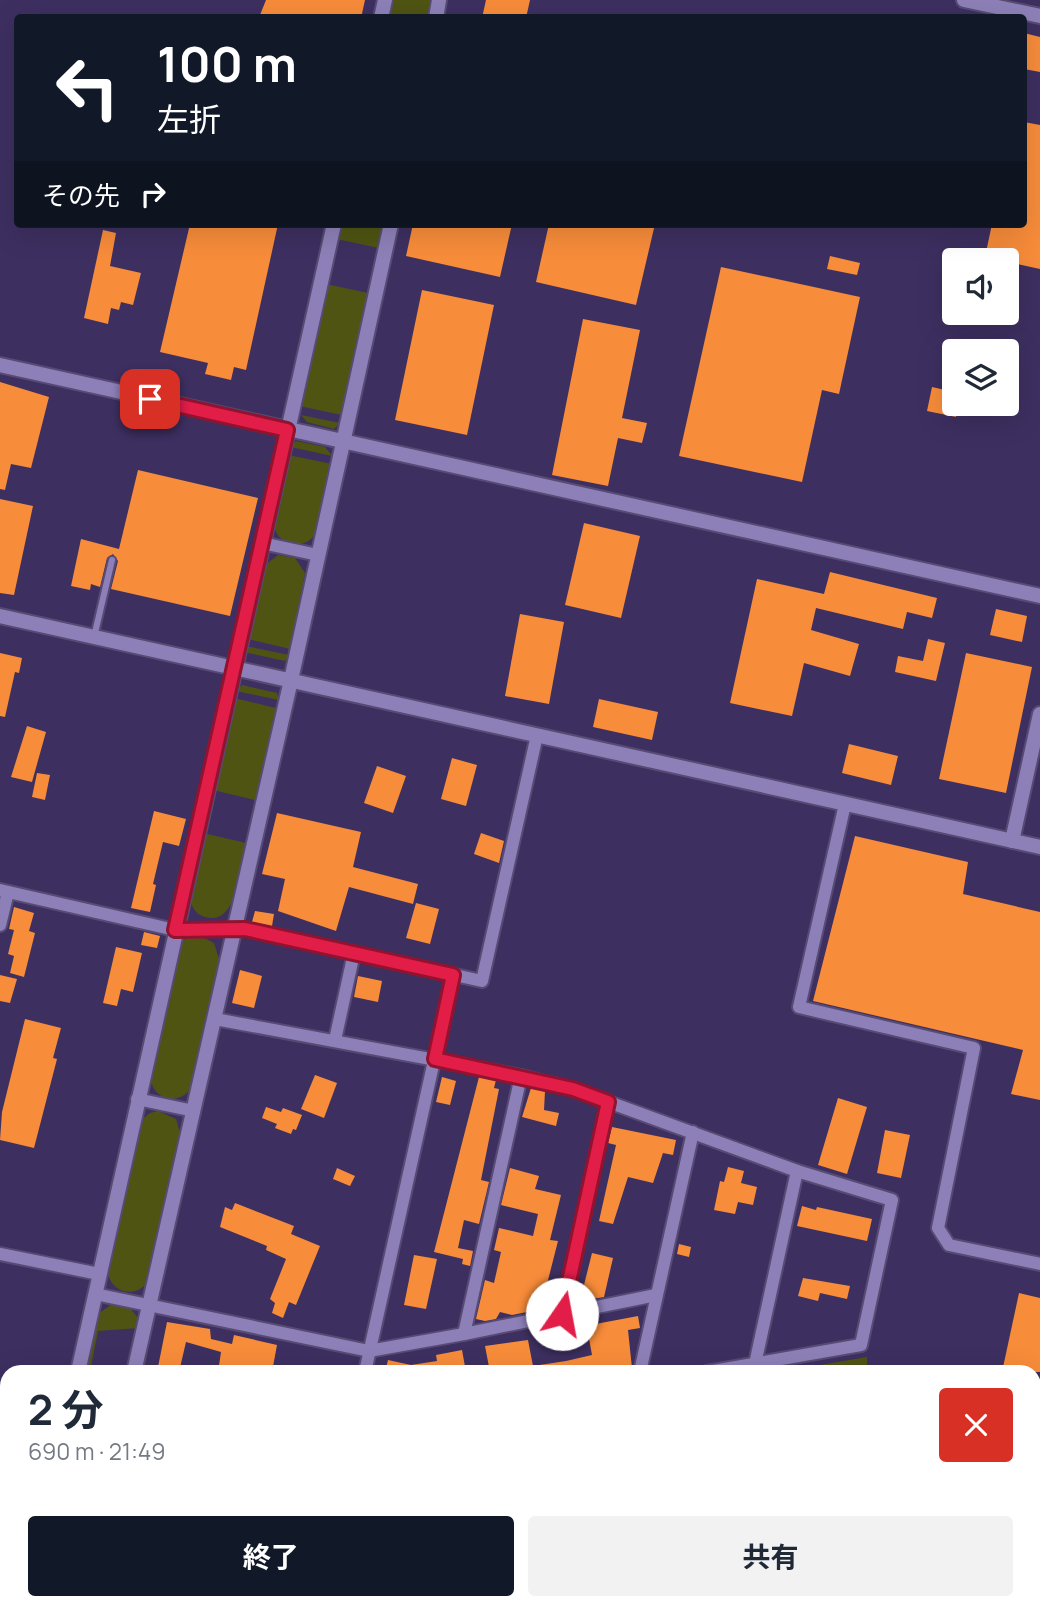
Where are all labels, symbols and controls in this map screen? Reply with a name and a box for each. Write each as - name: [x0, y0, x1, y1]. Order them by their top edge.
- text: 100 m: [157, 30, 297, 97]
- icon: left: [42, 42, 133, 133]
- text: 左折: [157, 97, 221, 141]
- icon: right: [134, 175, 172, 213]
- text: その先: [42, 177, 120, 213]
- map controls: [942, 248, 1019, 416]
- button: sound: [942, 248, 1019, 325]
- button: layers: [942, 339, 1019, 416]
- pin: [120, 369, 180, 429]
- icon: arrive: [131, 380, 169, 418]
- position arrow: [525, 1277, 599, 1351]
- text: 2 分: [28, 1380, 103, 1438]
- button: close: [939, 1388, 1013, 1462]
- text: 690 m · 21:49: [28, 1435, 165, 1467]
- button: 終了: [28, 1516, 514, 1596]
- button: 共有: [528, 1516, 1013, 1596]

